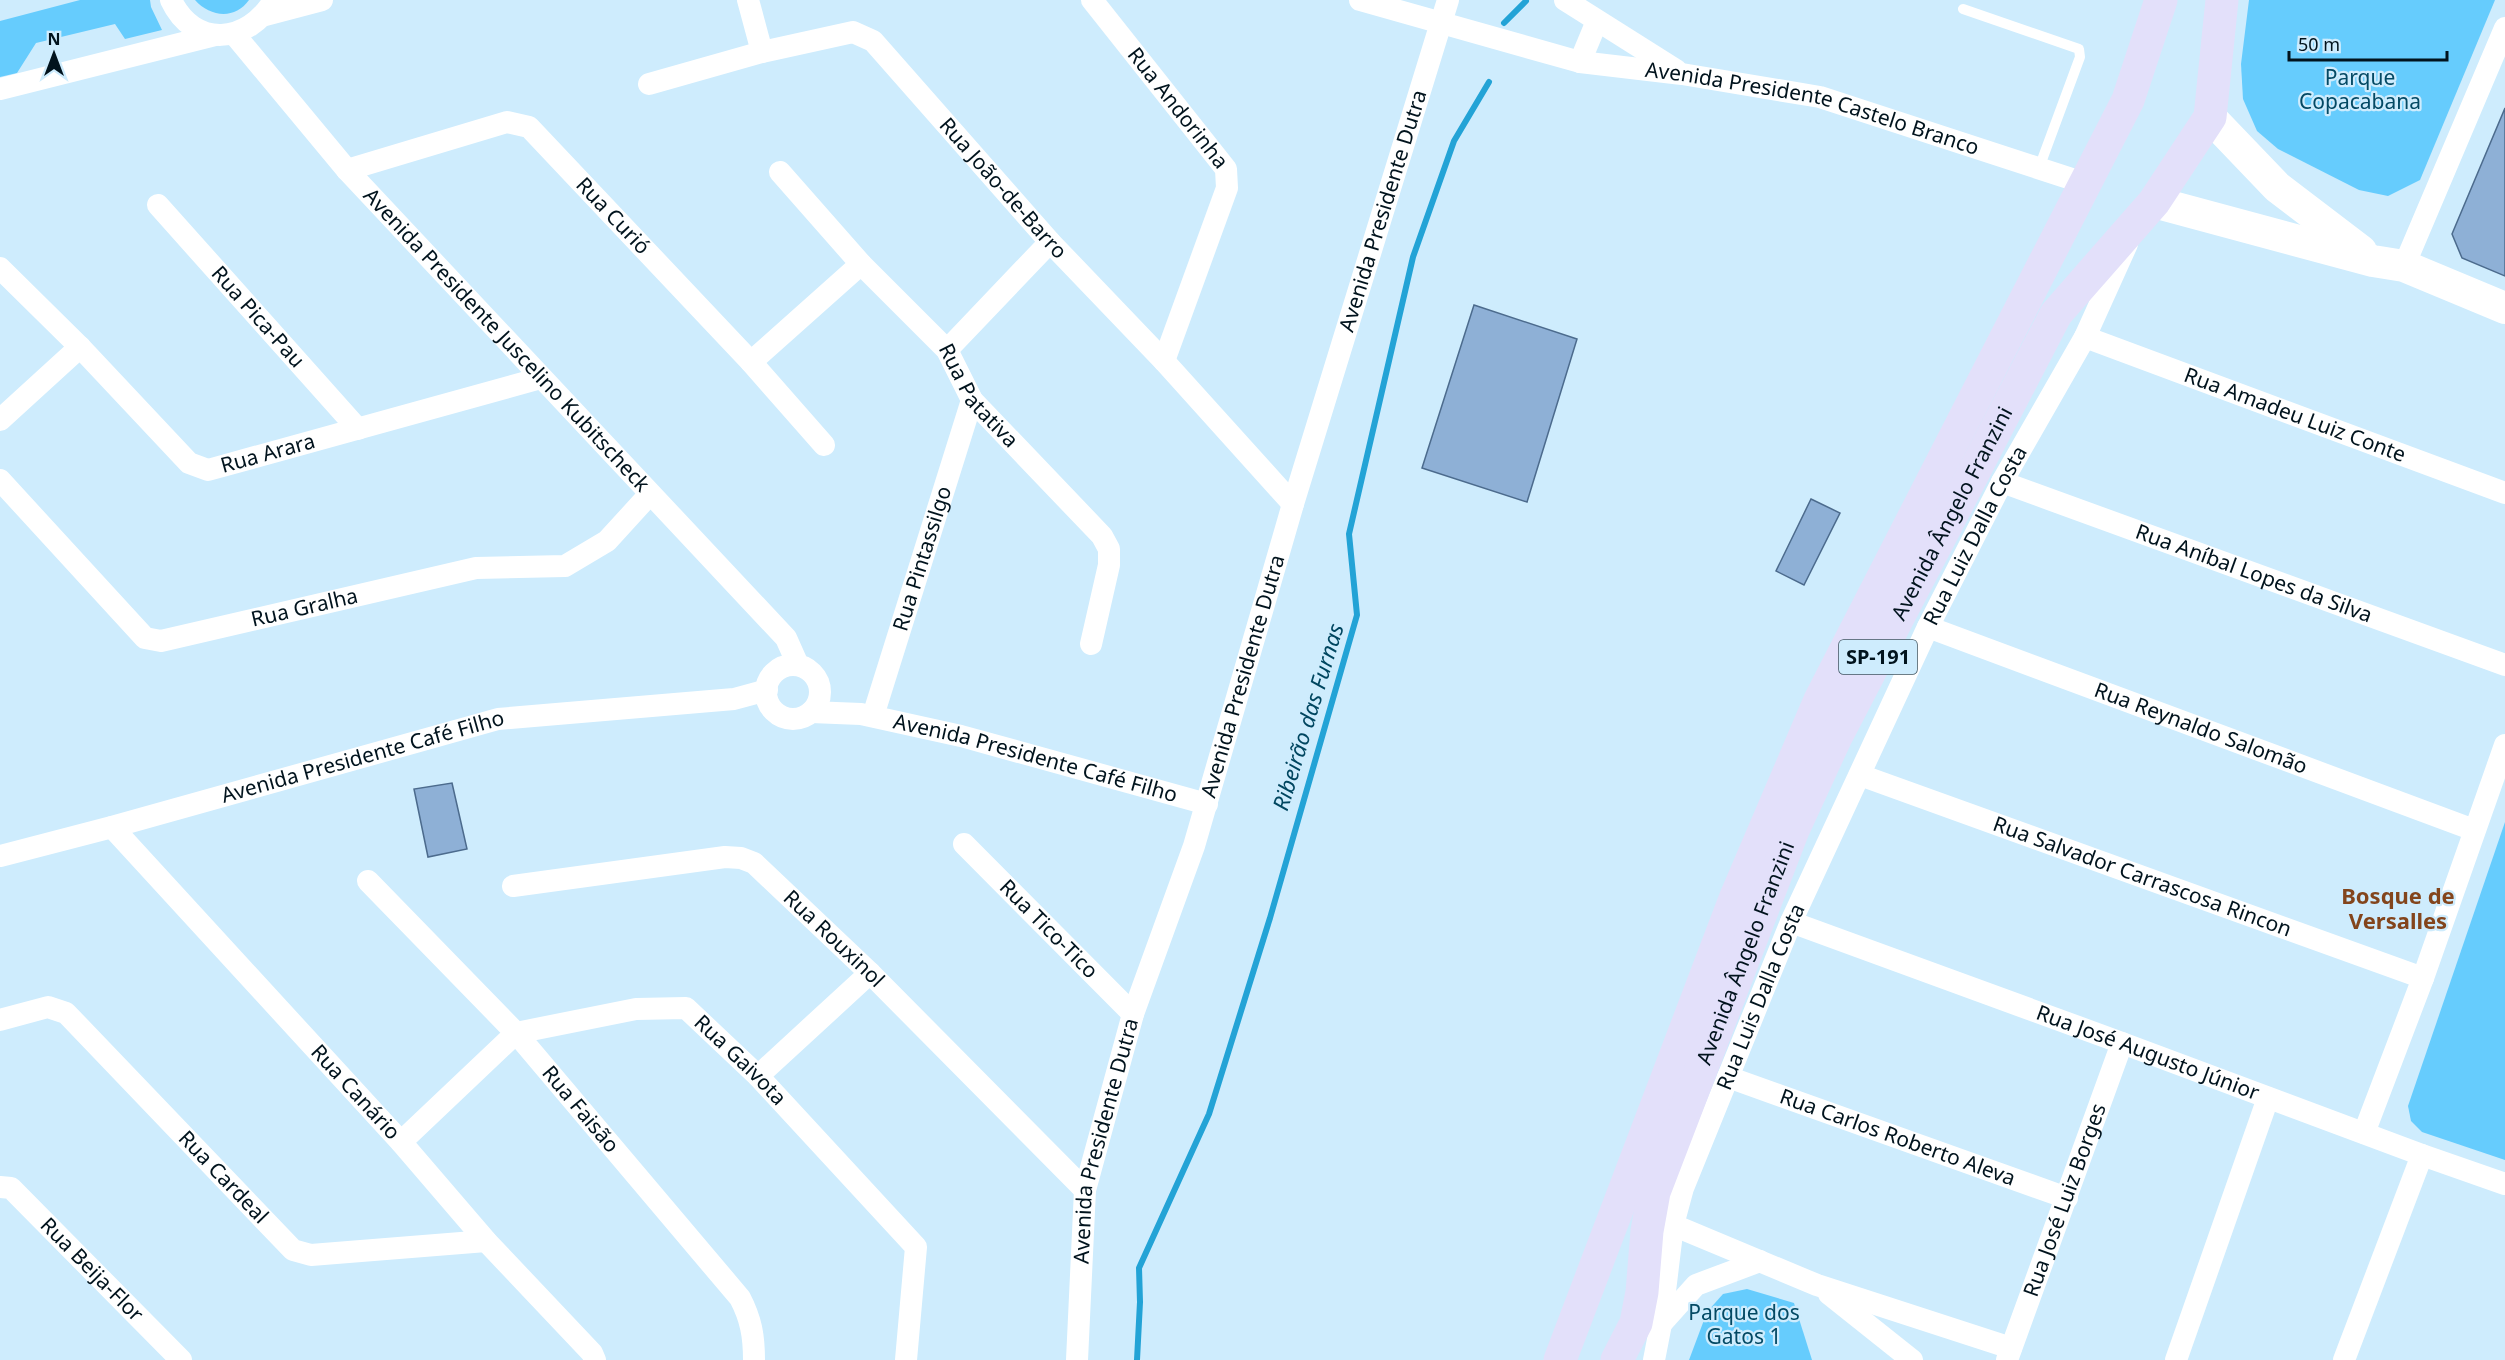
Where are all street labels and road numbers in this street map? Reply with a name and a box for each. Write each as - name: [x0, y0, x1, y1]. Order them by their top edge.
- street label: Rua Andorinha: [1122, 41, 1235, 174]
- street label: Avenida Presidente Castelo Branco: [1644, 55, 1983, 161]
- street label: Avenida Presidente Dutra: [1332, 86, 1433, 335]
- street label: Rua João-de-Barro: [934, 111, 1074, 264]
- street label: Rua Curió: [571, 171, 657, 260]
- street label: Avenida Presidente Juscelino Kubitscheck: [358, 182, 657, 498]
- street label: Rua Pica-Pau: [206, 259, 312, 373]
- street label: Rua Patativa: [933, 338, 1025, 453]
- street label: Rua Amadeu Luiz Conte: [2181, 360, 2410, 468]
- street label: Avenida Ângelo Franzini: [1884, 402, 2018, 625]
- street label: Rua Arara: [217, 426, 318, 479]
- street label: Rua Luiz Dalla Costa: [1916, 440, 2033, 630]
- street label: Rua Pintassilgo: [886, 482, 957, 634]
- street label: Rua Aníbal Lopes da Silva: [2132, 517, 2376, 629]
- street label: Avenida Presidente Dutra: [1194, 551, 1291, 801]
- street label: Rua Gralha: [248, 581, 360, 633]
- road number: SP-191: [1839, 640, 1917, 674]
- street label: Rua Reynaldo Salomão: [2091, 675, 2312, 780]
- street label: Avenida Presidente Café Filho: [218, 703, 507, 809]
- street label: Avenida Presidente Café Filho: [891, 707, 1181, 808]
- street label: Rua Salvador Carrascosa Rincon: [1989, 809, 2296, 943]
- street label: Avenida Ângelo Franzini: [1689, 837, 1800, 1068]
- street label: Rua Tico-Tico: [994, 873, 1105, 984]
- street label: Rua Rouxinol: [778, 883, 891, 993]
- street label: Rua Luis Dalla Costa: [1709, 899, 1811, 1094]
- street label: Rua José Augusto Júnior: [2033, 998, 2264, 1106]
- street label: Rua Gaivota: [689, 1008, 793, 1111]
- street label: Avenida Presidente Dutra: [1067, 1015, 1144, 1264]
- street label: Rua Canário: [305, 1038, 407, 1145]
- street label: Rua Faisão: [536, 1059, 626, 1158]
- street label: Rua Carlos Roberto Aleva: [1776, 1082, 2020, 1192]
- street label: Rua José Luiz Borges: [2016, 1099, 2112, 1300]
- street label: Rua Cardeal: [173, 1124, 275, 1229]
- street label: Rua Beija-Flor: [35, 1211, 150, 1327]

